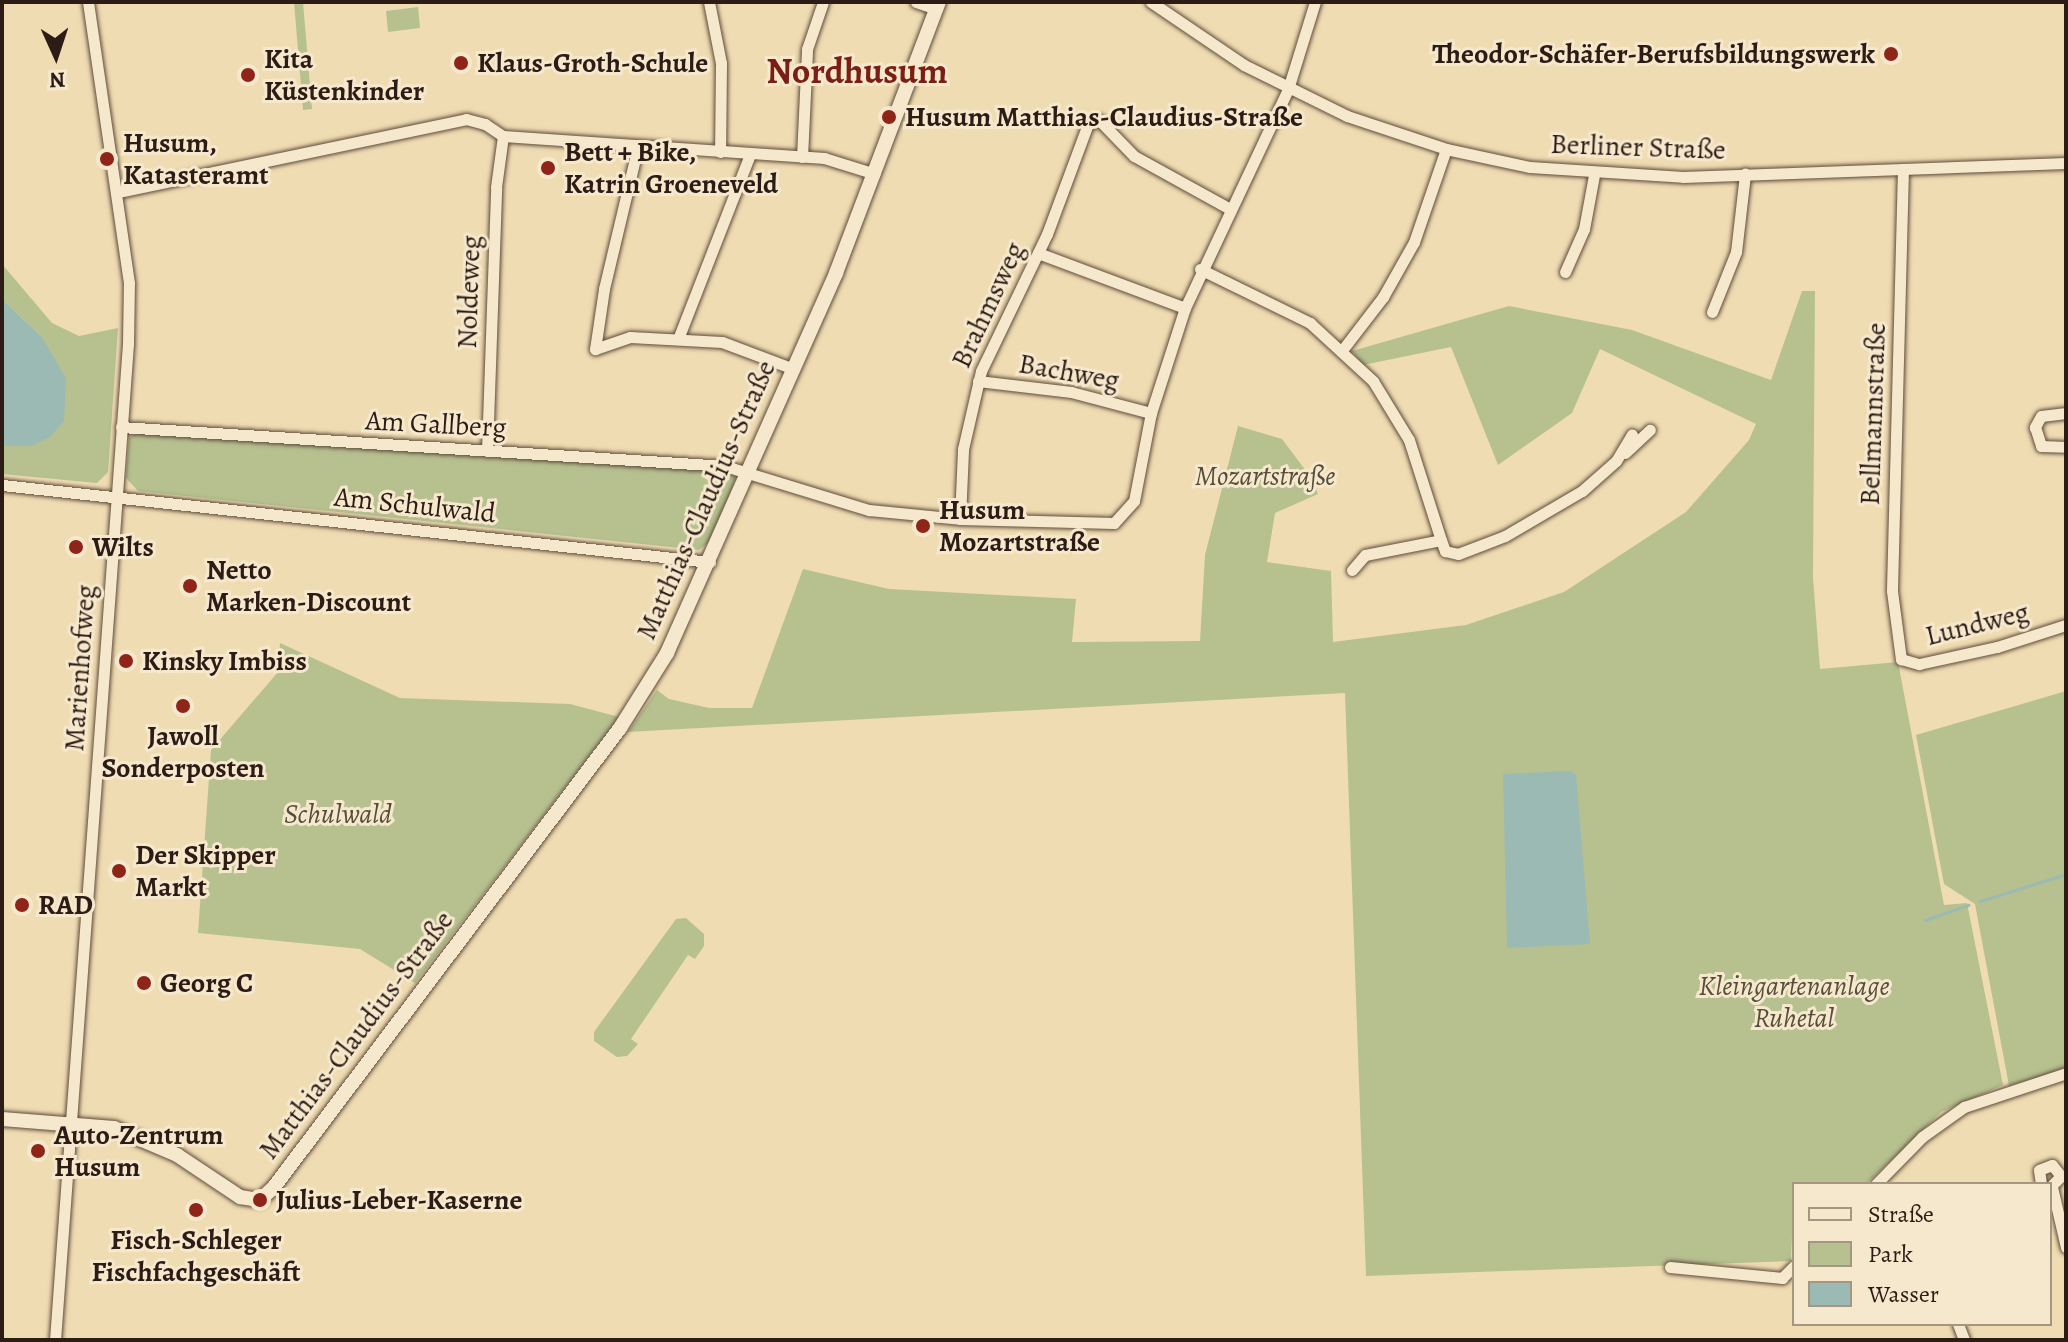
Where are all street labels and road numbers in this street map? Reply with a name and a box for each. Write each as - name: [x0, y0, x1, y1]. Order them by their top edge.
- street label: Berliner Straße: [1550, 127, 1726, 167]
- street label: Noldeweg: [450, 235, 488, 349]
- street label: Brahmsweg: [944, 237, 1032, 373]
- street label: Bellmannstraße: [1853, 322, 1893, 506]
- street label: Bachweg: [1016, 347, 1122, 397]
- street label: Matthias-Claudius-Straße: [629, 355, 783, 645]
- street label: Am Gallberg: [365, 404, 507, 444]
- street label: Am Schulwald: [333, 480, 497, 530]
- street label: Marienhofweg: [57, 584, 103, 752]
- street label: Lundweg: [1922, 595, 2032, 653]
- street label: Matthias-Claudius-Straße: [252, 904, 460, 1166]

